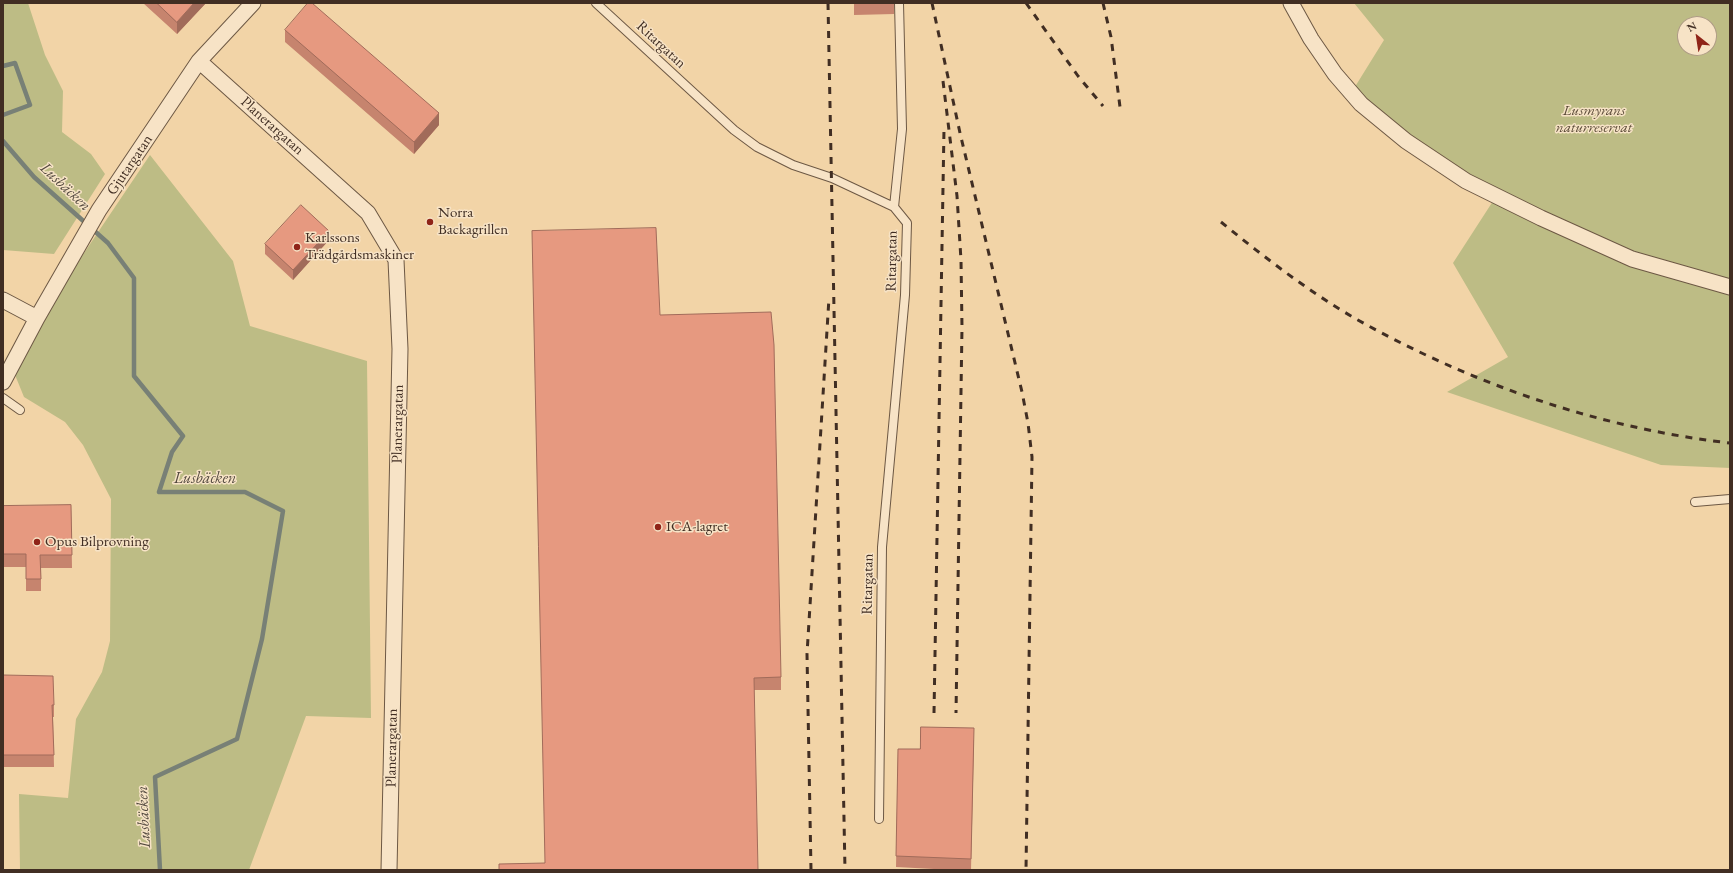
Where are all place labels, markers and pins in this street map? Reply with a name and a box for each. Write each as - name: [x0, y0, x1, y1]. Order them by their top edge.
- place label: Norra Backagrillen: [438, 204, 508, 239]
- marker: Norra Backagrillen: [425, 217, 435, 227]
- place label: Karlssons Trädgårdsmaskiner: [305, 229, 414, 264]
- marker: Karlssons Trädgårdsmaskiner: [292, 242, 302, 252]
- place label: ICA-lagret: [666, 518, 728, 536]
- marker: ICA-lagret: [653, 522, 663, 532]
- place label: Opus Bilprovning: [45, 533, 149, 551]
- marker: Opus Bilprovning: [32, 537, 42, 547]

